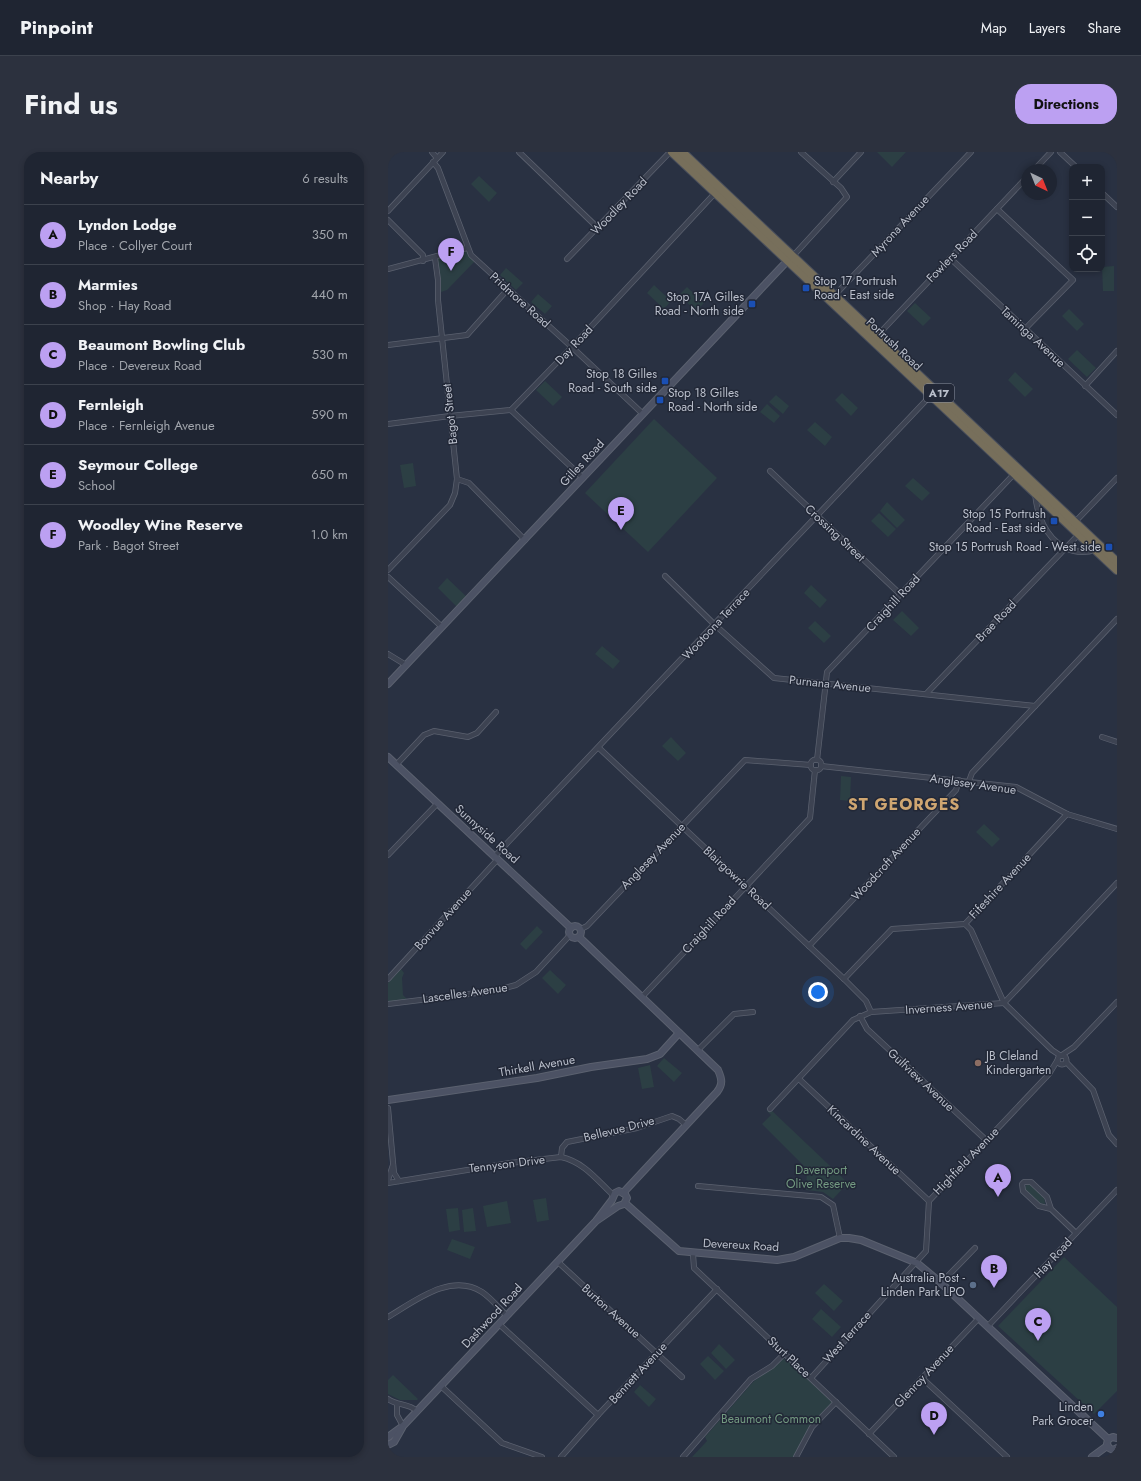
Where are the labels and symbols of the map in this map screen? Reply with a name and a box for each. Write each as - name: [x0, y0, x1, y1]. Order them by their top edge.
- north arrow: [1021, 164, 1057, 200]
- street label: Woodley Road: [587, 173, 651, 239]
- street label: Myrona Avenue: [867, 191, 933, 261]
- street label: Fowlers Road: [922, 225, 982, 287]
- pin: F: [438, 238, 464, 271]
- street label: Pridmore Road: [486, 268, 554, 332]
- place label: Stop 17 Portrush Road - East side: [814, 272, 897, 304]
- marker: Stop 17 Portrush Road - East side: [801, 283, 811, 293]
- place label: Stop 17A Gilles Road - North side: [655, 288, 744, 320]
- marker: Stop 17A Gilles Road - North side: [747, 299, 757, 309]
- street label: Taminga Avenue: [997, 302, 1069, 372]
- street label: Portrush Road: [862, 313, 926, 375]
- street label: Day Road: [551, 321, 597, 369]
- place label: Stop 18 Gilles Road - South side: [568, 365, 657, 397]
- marker: Stop 18 Gilles Road - South side: [660, 376, 670, 386]
- street label: Bagot Street: [438, 383, 462, 445]
- place label: Stop 18 Gilles Road - North side: [668, 384, 757, 416]
- road number: A17: [924, 384, 954, 402]
- marker: Stop 18 Gilles Road - North side: [655, 395, 665, 405]
- street label: Gilles Road: [555, 435, 609, 491]
- pin: E: [608, 497, 634, 530]
- street label: Crossing Street: [801, 500, 869, 566]
- place label: Stop 15 Portrush Road - East side: [962, 505, 1046, 537]
- marker: Stop 15 Portrush Road - East side: [1049, 516, 1059, 526]
- place label: Stop 15 Portrush Road - West side: [929, 538, 1101, 556]
- marker: Stop 15 Portrush Road - West side: [1104, 542, 1114, 552]
- street label: Craighill Road: [862, 570, 924, 636]
- street label: Wootoona Terrace: [678, 584, 754, 664]
- street label: Brae Road: [971, 596, 1021, 646]
- street label: Purnana Avenue: [788, 671, 872, 697]
- street label: Anglesey Avenue: [929, 769, 1017, 799]
- district label: ST GEORGES: [848, 793, 960, 816]
- street label: Sunnyside Road: [451, 800, 523, 868]
- street label: Anglesey Avenue: [616, 818, 690, 894]
- street label: Woodcroft Avenue: [847, 823, 925, 905]
- street label: Blairgowrie Road: [699, 842, 775, 914]
- street label: Fifeshire Avenue: [965, 849, 1035, 923]
- street label: Bonvue Avenue: [410, 884, 476, 954]
- street label: Craighill Road: [678, 892, 740, 958]
- street label: Lascelles Avenue: [421, 978, 509, 1008]
- your location: [808, 982, 828, 1002]
- street label: Inverness Avenue: [905, 995, 993, 1019]
- street label: Gulfview Avenue: [884, 1044, 958, 1116]
- place label: JB Cleland Kindergarten: [984, 1047, 1051, 1079]
- street label: Thirkell Avenue: [498, 1050, 576, 1082]
- marker: JB Cleland Kindergarten: [973, 1058, 983, 1068]
- street label: Kincardine Avenue: [823, 1101, 905, 1179]
- street label: Bellevue Drive: [582, 1112, 656, 1146]
- street label: Highfield Avenue: [930, 1124, 1002, 1198]
- street label: Tennyson Drive: [468, 1150, 546, 1178]
- park label: Davenport Olive Reserve: [786, 1161, 856, 1193]
- pin: A: [985, 1164, 1011, 1197]
- street label: Devereux Road: [702, 1234, 780, 1256]
- street label: Hay Road: [1030, 1234, 1076, 1282]
- pin: B: [981, 1255, 1007, 1288]
- place label: Australia Post - Linden Park LPO: [881, 1269, 965, 1301]
- street label: Dashwood Road: [457, 1280, 527, 1352]
- street label: Burton Avenue: [578, 1280, 644, 1342]
- marker: Australia Post - Linden Park LPO: [968, 1280, 978, 1290]
- street label: West Terrace: [819, 1307, 875, 1367]
- pin: C: [1025, 1308, 1051, 1341]
- street label: Sturt Place: [763, 1332, 815, 1382]
- street label: Bennett Avenue: [605, 1338, 671, 1408]
- street label: Glenroy Avenue: [890, 1340, 958, 1412]
- place label: Linden Park Grocer: [1032, 1398, 1094, 1430]
- pin: D: [921, 1402, 947, 1435]
- marker: Linden Park Grocer: [1096, 1409, 1106, 1419]
- park label: Beaumont Common: [721, 1410, 821, 1428]

